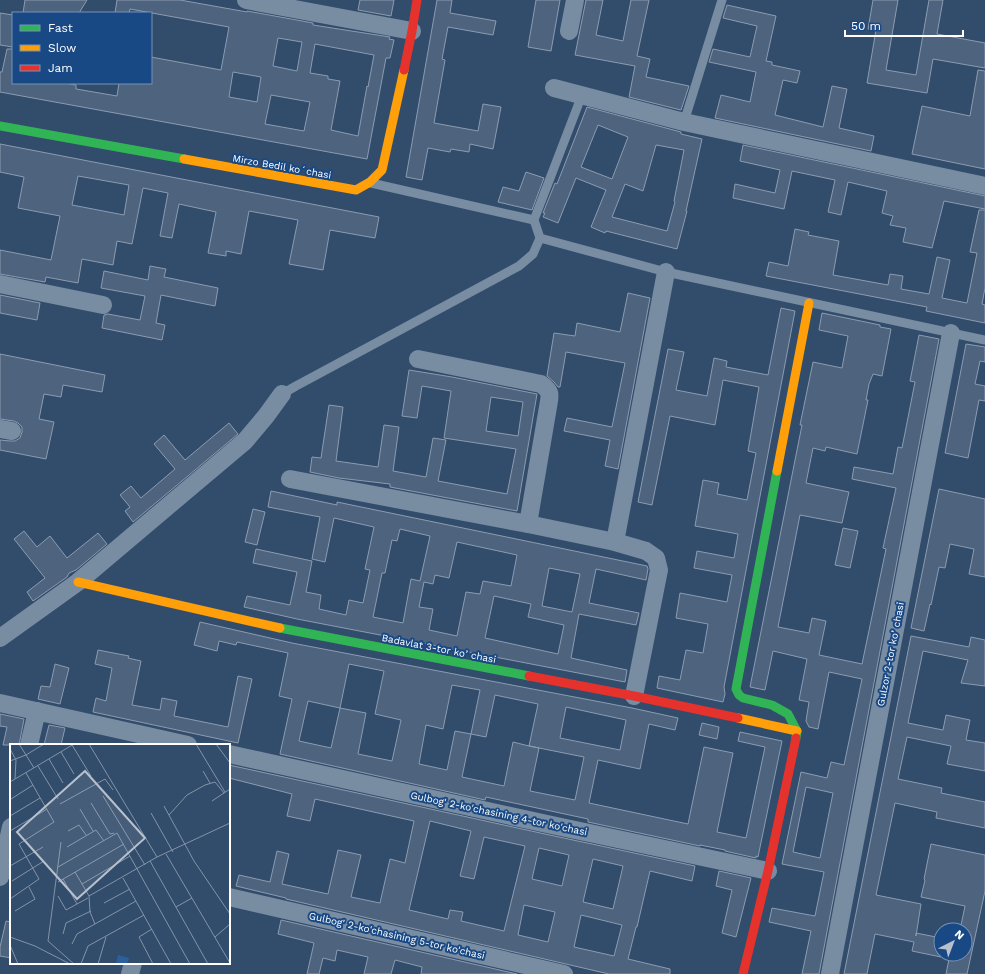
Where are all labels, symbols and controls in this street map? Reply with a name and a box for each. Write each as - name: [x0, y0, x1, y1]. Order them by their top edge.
- legend: [12, 12, 152, 84]
- scale bar: [845, 12, 963, 38]
- text: 50 m: [851, 19, 881, 33]
- text: Fast: [48, 21, 73, 35]
- text: Slow: [48, 41, 76, 55]
- text: Jam: [48, 61, 73, 75]
- street label: Mirzo Bedil koʻchasi: [232, 152, 332, 181]
- street label: Gulzor 2-tor koʼchasi: [875, 601, 906, 707]
- street label: Badavlat 3-tor koʼchasi: [381, 632, 497, 665]
- inset map: [10, 744, 230, 964]
- street label: Gulbog' 2-ko'chasining 4-tor ko'chasi: [409, 789, 588, 838]
- street label: Gulbog' 2-ko'chasining 5-tor ko'chasi: [308, 910, 486, 961]
- north arrow: [933, 922, 973, 962]
- text: N: [952, 927, 967, 942]

